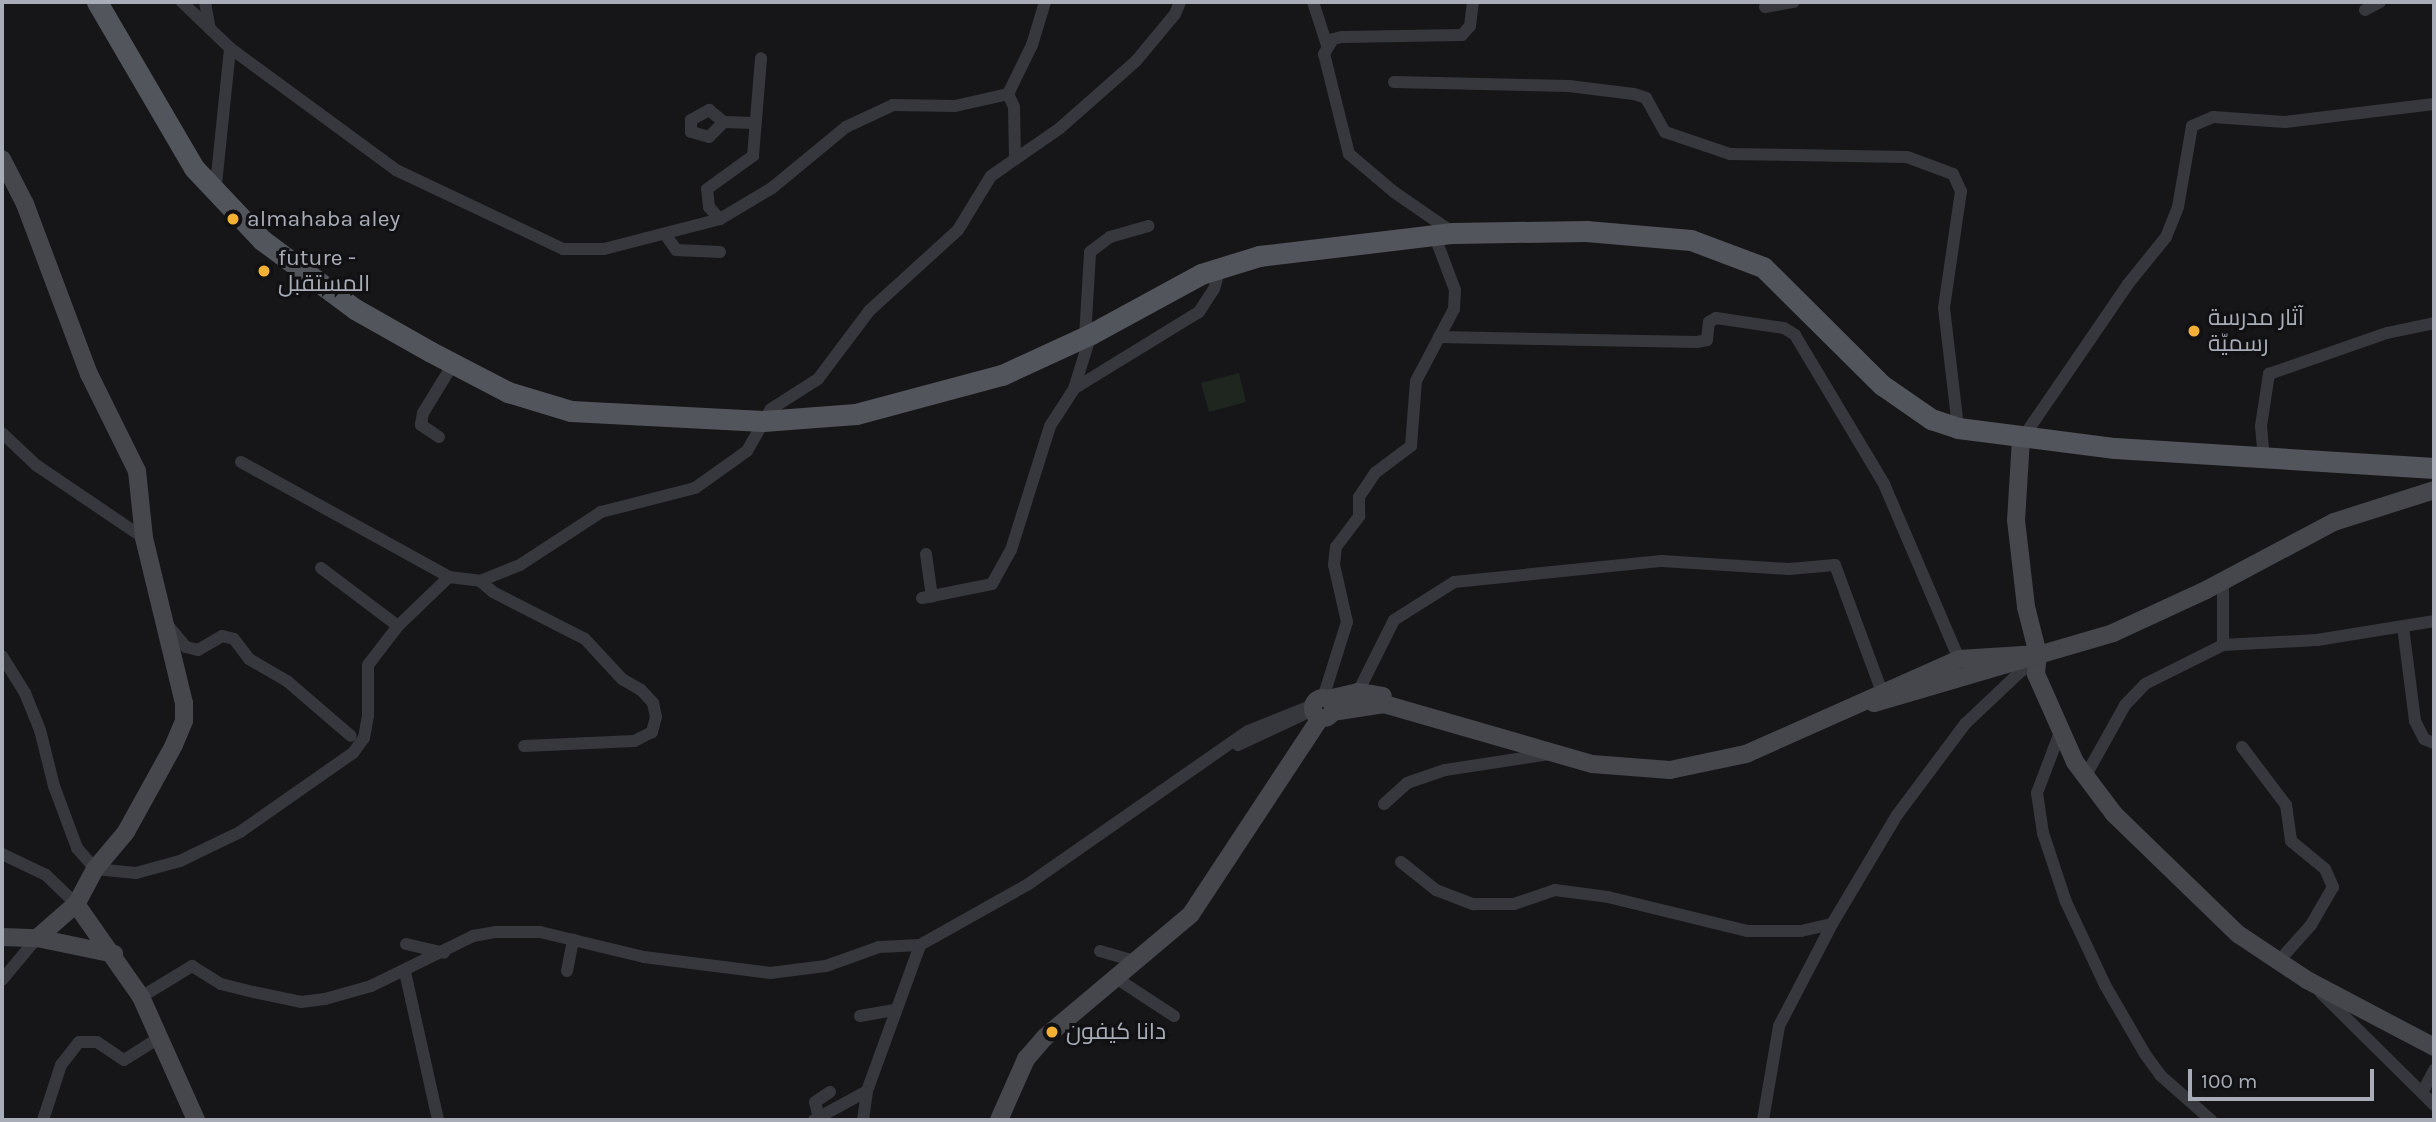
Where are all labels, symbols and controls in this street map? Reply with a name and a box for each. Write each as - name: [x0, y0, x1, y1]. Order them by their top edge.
- place label: almahaba aley: [247, 205, 400, 233]
- marker: almahaba aley: [225, 211, 241, 227]
- place label: future - المستقبل: [278, 244, 370, 298]
- marker: future - المستقبل: [256, 263, 272, 279]
- place label: آثار مدرسة رسميّة: [2208, 304, 2304, 358]
- marker: آثار مدرسة رسميّة: [2186, 323, 2202, 339]
- place label: دانا كيفون: [1066, 1018, 1166, 1046]
- marker: دانا كيفون: [1044, 1024, 1060, 1040]
- scale bar: [2191, 1056, 2376, 1100]
- text: 100 m: [2201, 1069, 2258, 1093]

